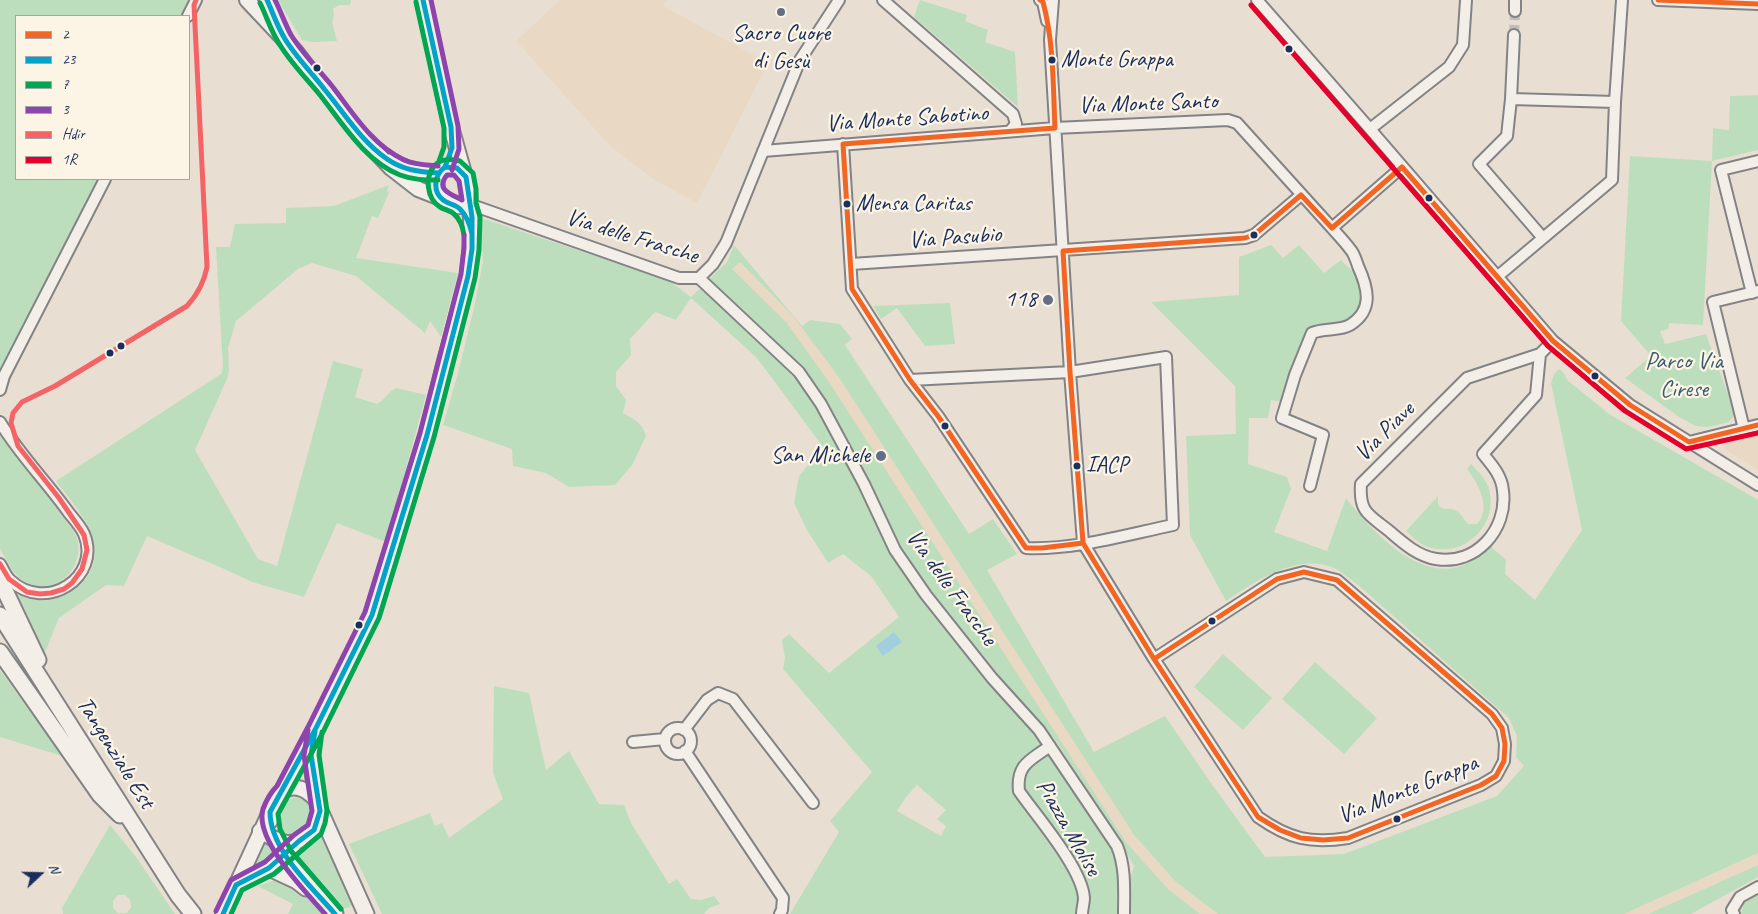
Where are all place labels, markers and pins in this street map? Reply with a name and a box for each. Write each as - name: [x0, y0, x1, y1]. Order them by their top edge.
- marker: Sacro Cuore di Gesù: [775, 6, 787, 18]
- place label: Sacro Cuore di Gesù: [732, 20, 830, 76]
- unlabelled marker: [1284, 44, 1294, 54]
- place label: Monte Grappa: [1061, 46, 1173, 74]
- marker: Monte Grappa: [1047, 55, 1057, 65]
- unlabelled marker: [312, 63, 322, 73]
- place label: Mensa Caritas: [856, 190, 971, 218]
- unlabelled marker: [1424, 193, 1434, 203]
- marker: Mensa Caritas: [842, 199, 852, 209]
- unlabelled marker: [1249, 230, 1259, 240]
- place label: 118: [1005, 286, 1037, 314]
- marker: 118: [1041, 293, 1055, 307]
- unlabelled marker: [116, 341, 126, 351]
- unlabelled marker: [105, 348, 115, 358]
- unlabelled marker: [1590, 371, 1600, 381]
- unlabelled marker: [940, 421, 950, 431]
- place label: San Michele: [770, 442, 870, 470]
- marker: San Michele: [874, 449, 888, 463]
- place label: IACP: [1086, 452, 1128, 480]
- marker: IACP: [1072, 461, 1082, 471]
- unlabelled marker: [1207, 616, 1217, 626]
- unlabelled marker: [354, 620, 364, 630]
- unlabelled marker: [1392, 814, 1402, 824]

